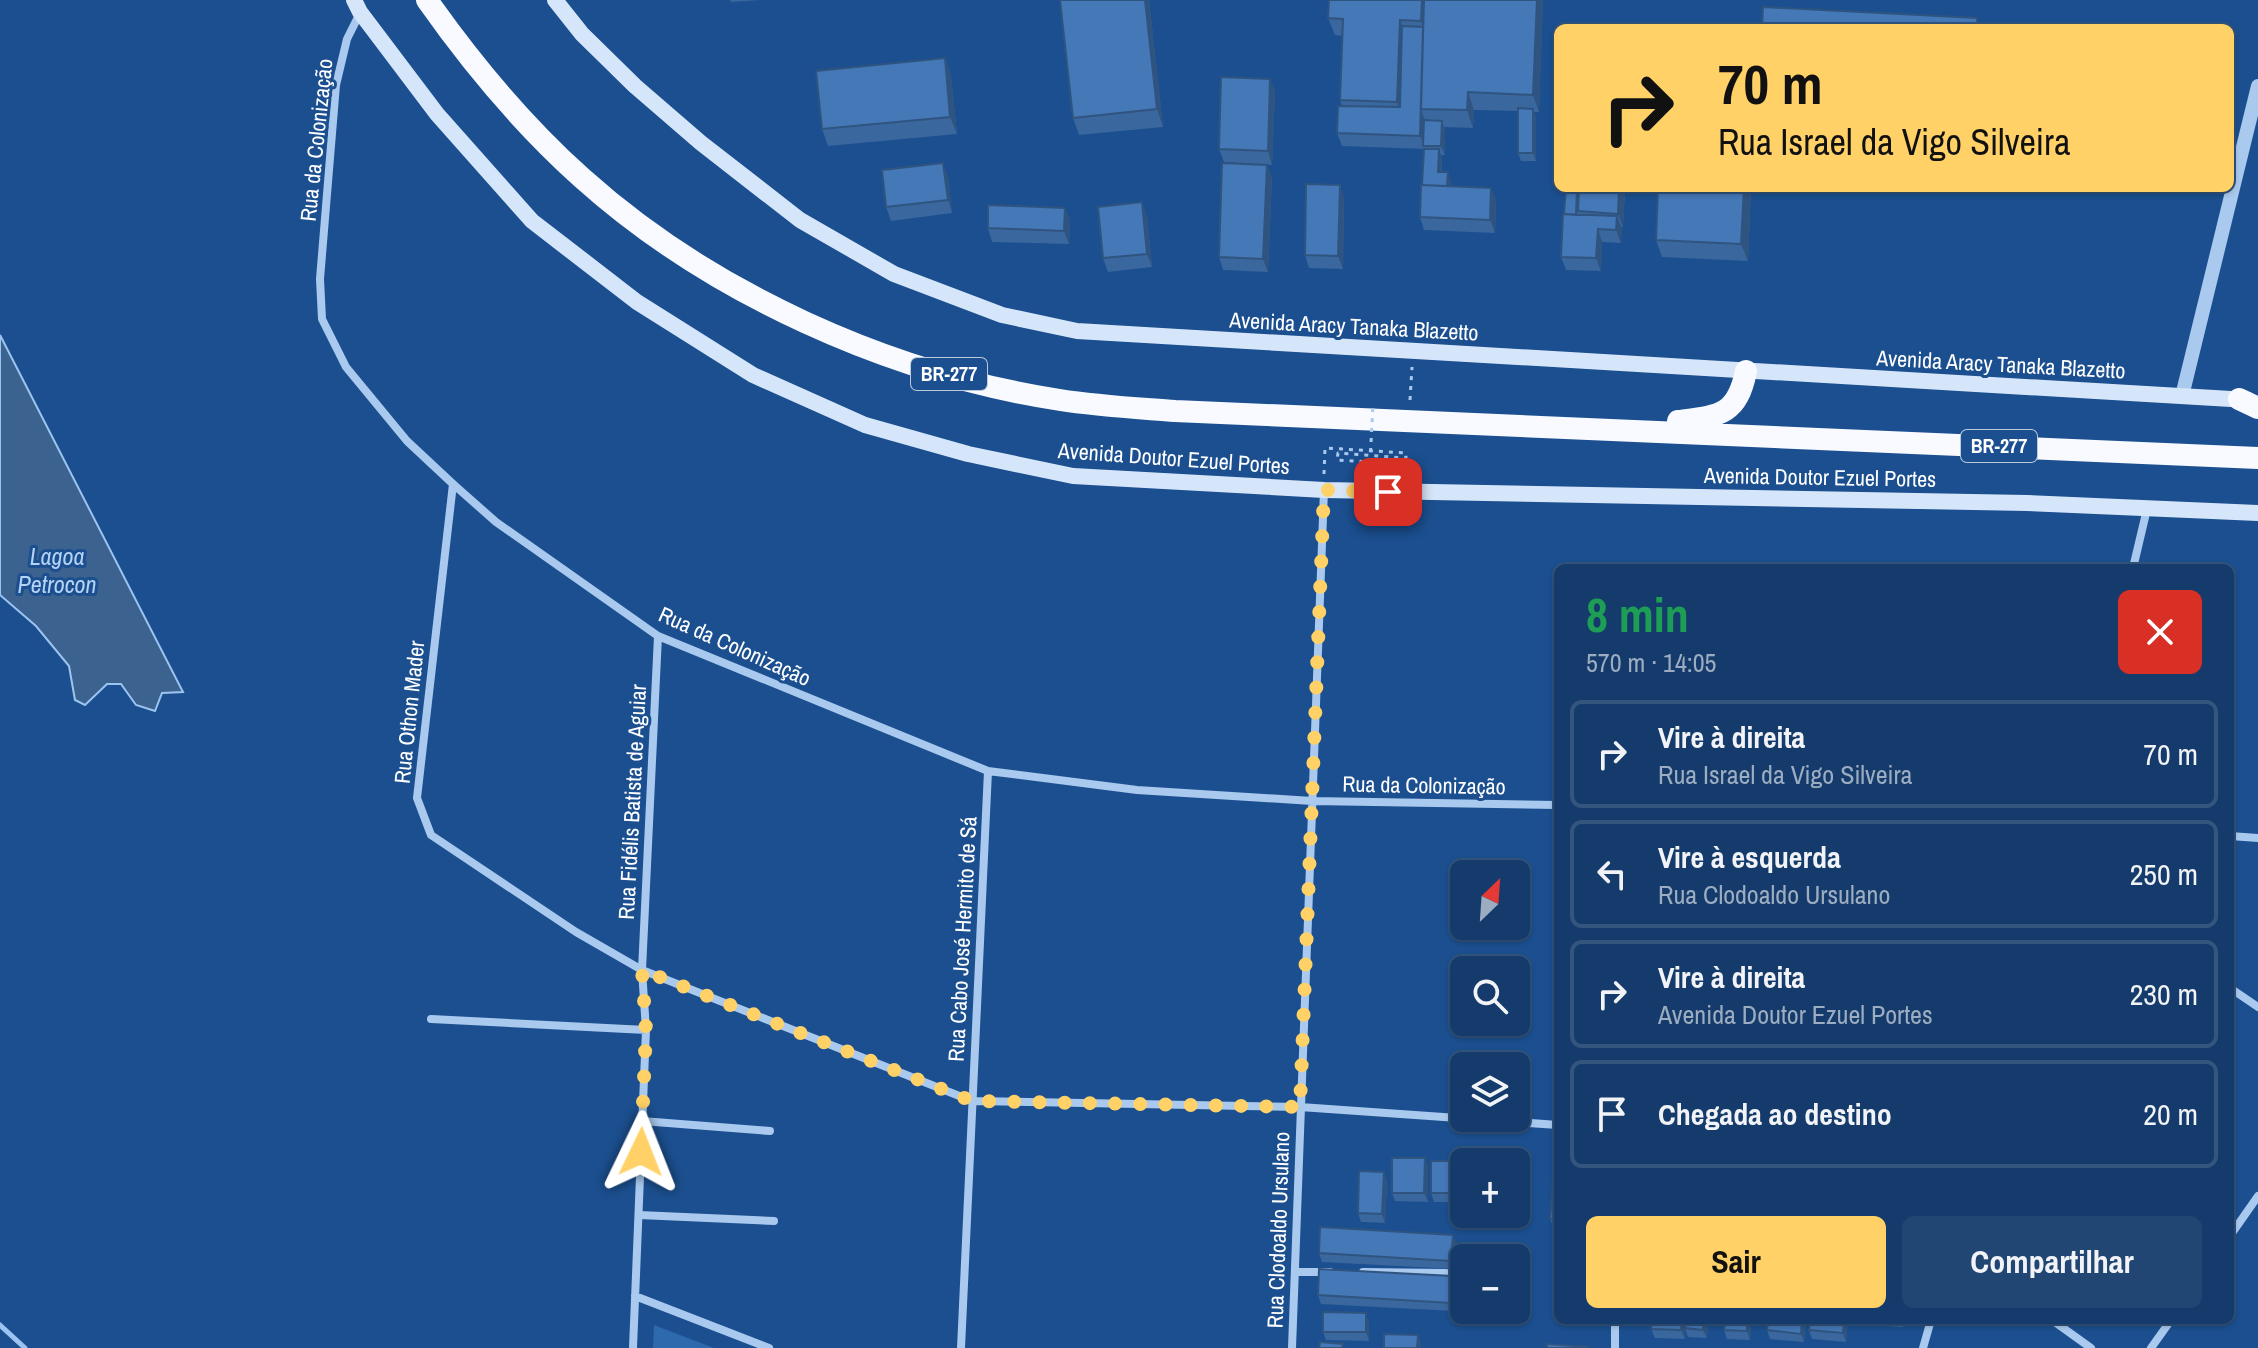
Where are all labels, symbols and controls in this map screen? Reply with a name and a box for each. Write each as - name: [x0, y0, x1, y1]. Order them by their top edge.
- text: 70 m: [1718, 46, 1823, 121]
- icon: right: [1586, 56, 1690, 160]
- street label: Rua da Colonização: [293, 57, 339, 223]
- text: Rua Israel da Vigo Silveira: [1718, 118, 2070, 166]
- street label: Avenida Aracy Tanaka Blazetto: [1228, 304, 1479, 348]
- street label: Avenida Aracy Tanaka Blazetto: [1875, 342, 2126, 386]
- road number: BR-277: [911, 358, 987, 390]
- road number: BR-277: [1961, 430, 2037, 462]
- street label: Avenida Doutor Ezuel Portes: [1056, 435, 1291, 481]
- pin: [1354, 458, 1422, 526]
- street label: Avenida Doutor Ezuel Portes: [1703, 460, 1936, 494]
- icon: arrive: [1366, 470, 1410, 514]
- water label: Lagoa Petrocon: [18, 540, 96, 600]
- text: 8 min: [1586, 582, 1689, 647]
- button: close: [2118, 590, 2202, 674]
- street label: Rua da Colonização: [654, 599, 816, 693]
- street label: Rua Othon Mader: [387, 639, 431, 785]
- text: 570 m · 14:05: [1586, 645, 1716, 680]
- street label: Rua Fidélis Batista de Aguiar: [611, 684, 653, 920]
- text: Vire à direita: [1658, 717, 1805, 757]
- icon: right: [1590, 732, 1634, 776]
- text: 70 m: [2143, 734, 2198, 774]
- text: Rua Israel da Vigo Silveira: [1658, 757, 1912, 792]
- street label: Rua da Colonização: [1342, 769, 1506, 801]
- street label: Rua Cabo José Hermito de Sá: [941, 816, 983, 1062]
- text: Vire à esquerda: [1658, 837, 1841, 877]
- icon: left: [1590, 852, 1634, 896]
- text: 250 m: [2130, 854, 2198, 894]
- north arrow: [1450, 860, 1530, 940]
- map controls: [1450, 860, 1530, 1324]
- text: Rua Clodoaldo Ursulano: [1658, 877, 1890, 912]
- button: search: [1450, 956, 1530, 1036]
- text: Vire à direita: [1658, 957, 1805, 997]
- icon: right: [1590, 972, 1634, 1016]
- text: 230 m: [2130, 974, 2198, 1014]
- text: Avenida Doutor Ezuel Portes: [1658, 997, 1933, 1032]
- button: layers: [1450, 1052, 1530, 1132]
- icon: arrive: [1590, 1092, 1634, 1136]
- text: Chegada ao destino: [1658, 1094, 1892, 1134]
- text: 20 m: [2143, 1094, 2198, 1134]
- position arrow: [599, 1110, 683, 1194]
- street label: Rua Clodoaldo Ursulano: [1260, 1131, 1296, 1329]
- button: +: [1450, 1148, 1530, 1228]
- button: Sair: [1586, 1216, 1886, 1308]
- button: Compartilhar: [1902, 1216, 2202, 1308]
- button: −: [1450, 1244, 1530, 1324]

